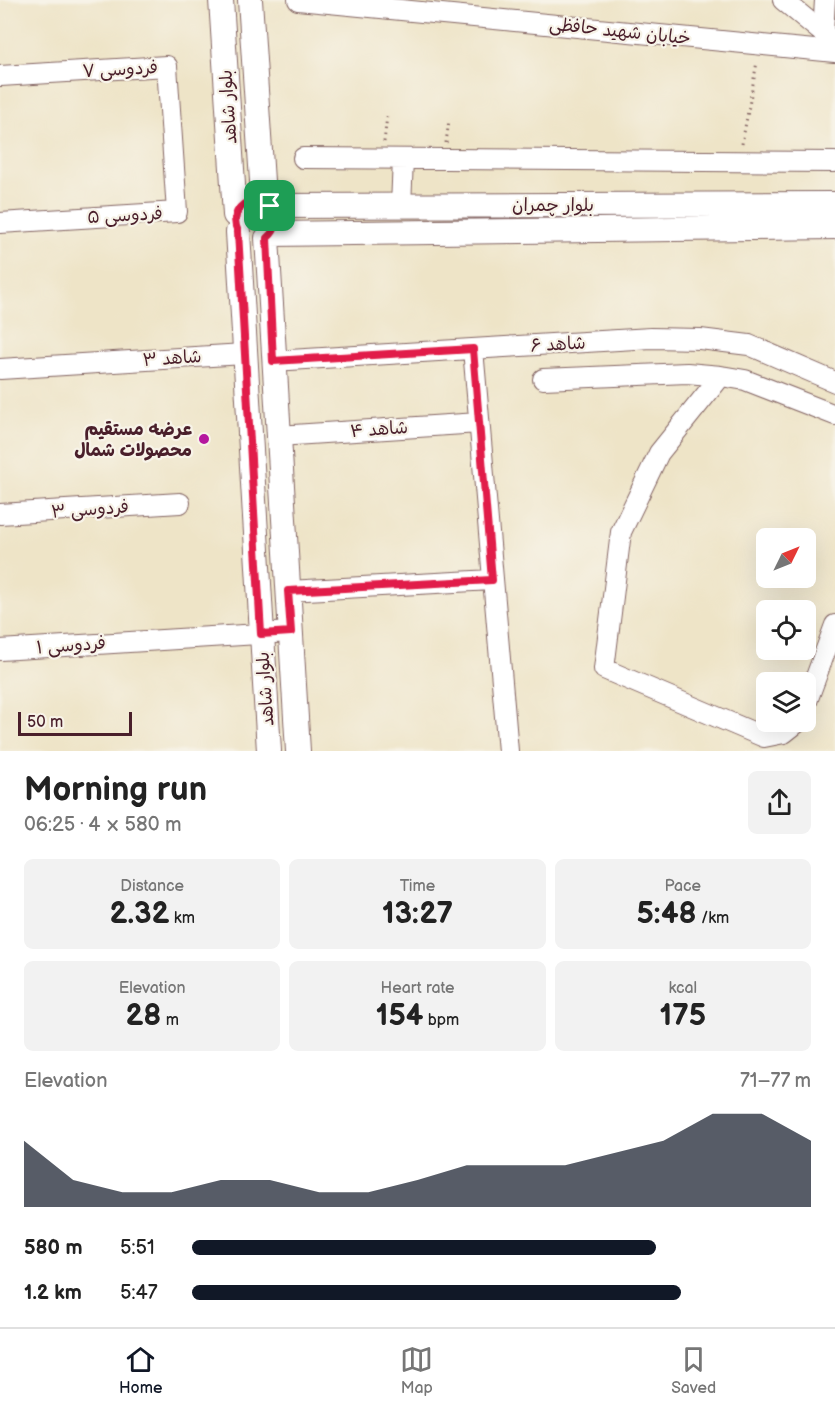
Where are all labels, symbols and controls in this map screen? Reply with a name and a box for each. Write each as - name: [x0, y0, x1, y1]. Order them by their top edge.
- street label: خیابان شهید حافظی: [548, 14, 692, 49]
- street label: فردوسی ۷: [82, 57, 158, 82]
- street label: بلوار شاهد: [215, 69, 242, 145]
- pin: [244, 180, 295, 231]
- icon: arrive: [253, 189, 286, 222]
- street label: بلوار چمران: [512, 195, 594, 217]
- street label: فردوسی ۵: [87, 203, 163, 228]
- street label: شاهد ۶: [530, 333, 586, 356]
- street label: شاهد ۳: [142, 346, 202, 371]
- street label: شاهد ۴: [349, 417, 409, 442]
- place label: عرضه مستقیم محصولات شمال: [74, 419, 192, 461]
- marker: عرضه مستقیم محصولات شمال: [197, 432, 211, 446]
- street label: فردوسی ۳: [50, 496, 130, 523]
- north arrow: [756, 528, 816, 588]
- map controls: [756, 528, 816, 732]
- button: locate: [756, 600, 816, 660]
- street label: فردوسی ۱: [36, 633, 107, 658]
- street label: بلوار شاهد: [252, 651, 279, 727]
- button: layers: [756, 672, 816, 732]
- scale bar: [18, 709, 132, 736]
- text: 50 m: [27, 713, 63, 732]
- text: Morning run: [24, 770, 207, 810]
- button: share: [748, 771, 811, 834]
- text: 06:25 · 4 × 580 m: [24, 813, 181, 837]
- text: Distance: [120, 877, 184, 896]
- text: Time: [400, 877, 435, 896]
- text: Pace: [665, 877, 701, 896]
- text: 2.32: [109, 896, 169, 932]
- text: 13:27: [382, 896, 453, 932]
- text: 5:48: [636, 896, 697, 932]
- text: km: [169, 909, 195, 928]
- text: /km: [697, 909, 729, 928]
- text: Elevation: [119, 979, 186, 998]
- text: Heart rate: [381, 979, 454, 998]
- text: kcal: [668, 979, 697, 998]
- text: 28: [125, 998, 161, 1034]
- text: 154: [376, 998, 423, 1034]
- text: 175: [660, 998, 706, 1034]
- text: m: [161, 1011, 179, 1030]
- text: bpm: [423, 1011, 459, 1030]
- text: Elevation: [24, 1069, 107, 1093]
- text: 71–77 m: [740, 1069, 811, 1093]
- text: 580 m: [24, 1236, 82, 1260]
- text: 5:51: [120, 1236, 155, 1260]
- text: 1.2 km: [24, 1281, 82, 1305]
- text: 5:47: [120, 1281, 158, 1305]
- tab: Home: [119, 1343, 162, 1398]
- tab: Map: [400, 1343, 433, 1398]
- tab: Saved: [671, 1343, 716, 1398]

